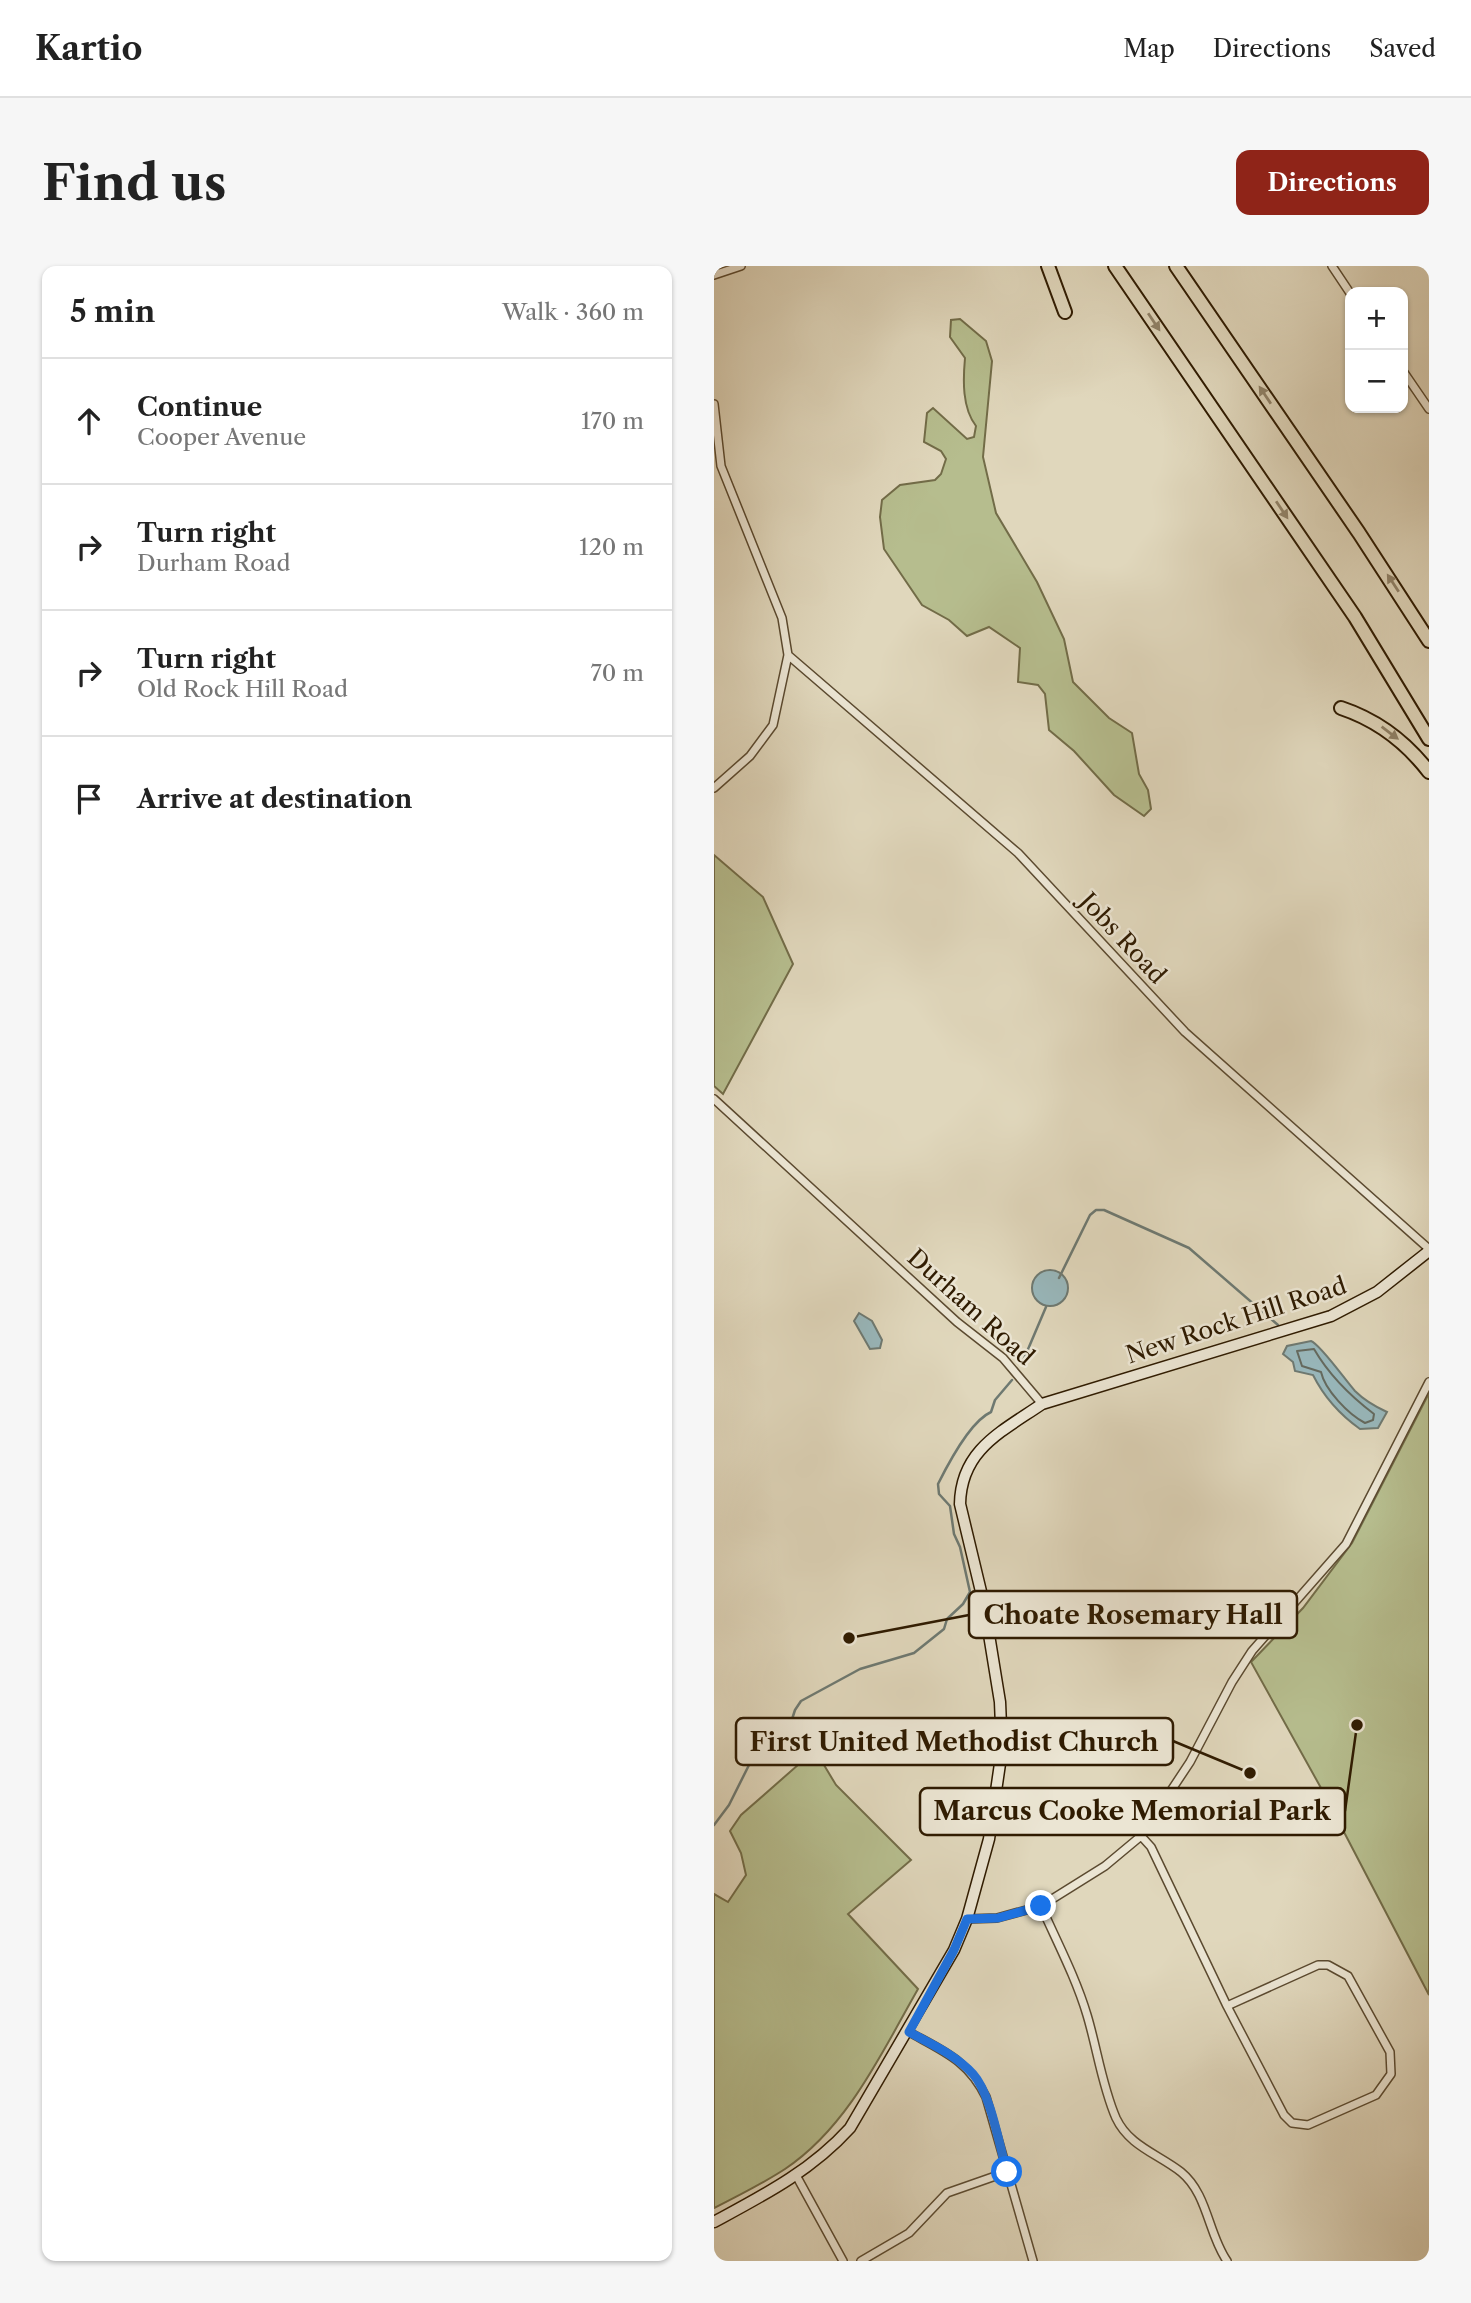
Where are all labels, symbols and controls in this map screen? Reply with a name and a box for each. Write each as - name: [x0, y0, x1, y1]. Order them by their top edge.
- text: Kartio: [35, 28, 143, 69]
- text: Map: [1123, 34, 1175, 63]
- text: Directions: [1213, 34, 1331, 63]
- text: Saved: [1369, 34, 1436, 63]
- button: Directions: [1236, 150, 1429, 215]
- text: Find us: [42, 152, 226, 213]
- map controls: [1345, 287, 1408, 413]
- button: +: [1345, 287, 1408, 350]
- text: 5 min: [70, 293, 155, 330]
- text: Walk · 360 m: [502, 298, 644, 326]
- one-way arrow: [1147, 313, 1161, 331]
- button: −: [1345, 350, 1408, 413]
- one-way arrow: [1258, 386, 1272, 404]
- text: Continue: [137, 391, 262, 423]
- icon: ahead: [70, 402, 108, 440]
- text: 170 m: [581, 407, 644, 435]
- text: Cooper Avenue: [137, 423, 306, 451]
- one-way arrow: [1275, 501, 1289, 519]
- text: Turn right: [137, 517, 276, 549]
- icon: right: [70, 528, 108, 566]
- text: 120 m: [579, 533, 644, 561]
- text: Durham Road: [137, 549, 290, 577]
- one-way arrow: [1386, 574, 1399, 593]
- text: Turn right: [137, 643, 276, 675]
- icon: right: [70, 654, 108, 692]
- text: 70 m: [591, 659, 644, 687]
- text: Old Rock Hill Road: [137, 675, 348, 703]
- one-way arrow: [1381, 726, 1399, 740]
- icon: arrive: [70, 780, 108, 818]
- text: Arrive at destination: [137, 783, 412, 815]
- street label: Jobs Road: [1071, 884, 1173, 990]
- street label: Durham Road: [902, 1243, 1040, 1372]
- street label: New Rock Hill Road: [1122, 1271, 1350, 1369]
- callout: Choate Rosemary Hall: [969, 1591, 1297, 1638]
- text: Choate Rosemary Hall: [983, 1599, 1283, 1631]
- callout: First United Methodist Church: [736, 1718, 1173, 1765]
- text: First United Methodist Church: [749, 1726, 1159, 1758]
- callout: Marcus Cooke Memorial Park: [920, 1788, 1345, 1835]
- text: Marcus Cooke Memorial Park: [933, 1795, 1332, 1827]
- route end: [1025, 1890, 1056, 1921]
- route start: [991, 2156, 1022, 2187]

